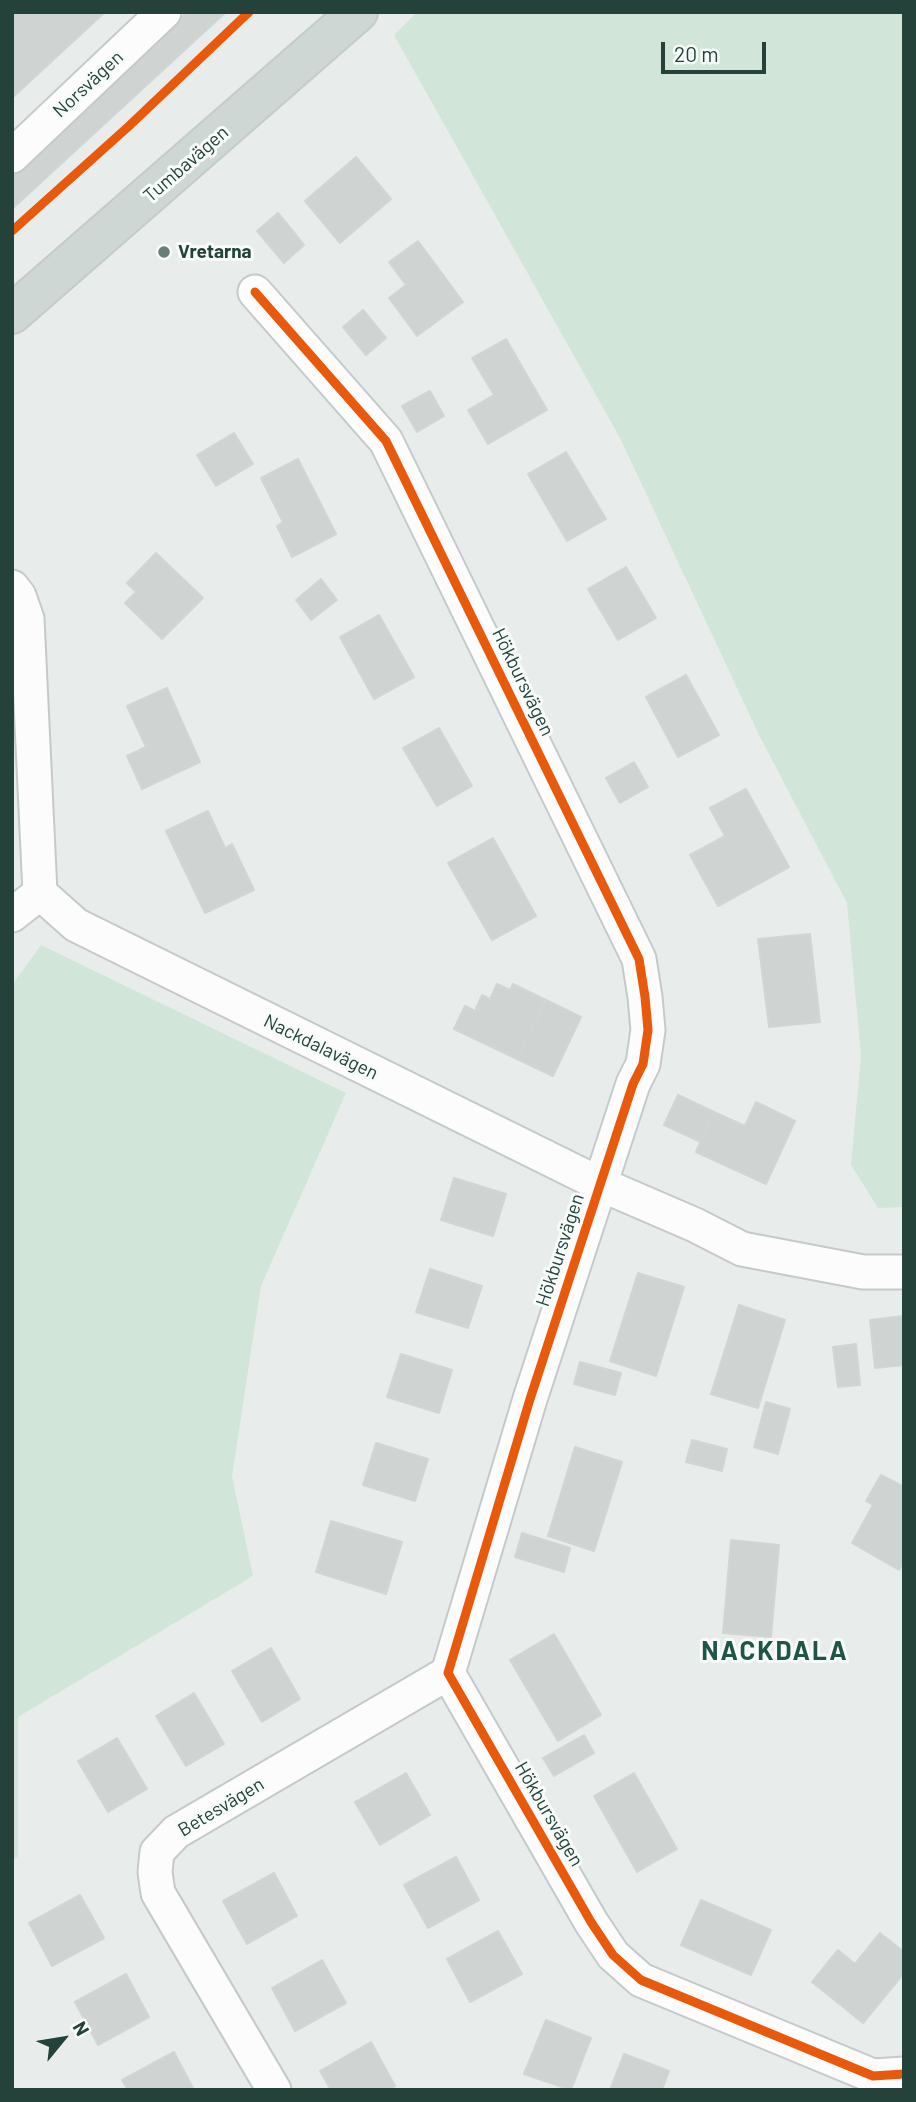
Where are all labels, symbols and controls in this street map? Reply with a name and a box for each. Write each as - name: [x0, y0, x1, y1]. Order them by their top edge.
- scale bar: [664, 28, 769, 72]
- text: 20 m: [674, 41, 719, 66]
- street label: Norsvägen: [48, 46, 128, 122]
- street label: Tumbavägen: [139, 121, 233, 207]
- place label: Vretarna: [178, 241, 252, 263]
- marker: Vretarna: [156, 244, 172, 260]
- street label: Hökbursvägen: [487, 624, 559, 740]
- street label: Nackdalavägen: [260, 1009, 382, 1085]
- street label: Hökbursvägen: [531, 1191, 589, 1309]
- district label: NACKDALA: [702, 1635, 848, 1667]
- street label: Hökbursvägen: [510, 1758, 588, 1870]
- street label: Betesvägen: [174, 1772, 268, 1842]
- north arrow: [28, 2004, 98, 2074]
- text: N: [68, 2017, 95, 2039]

